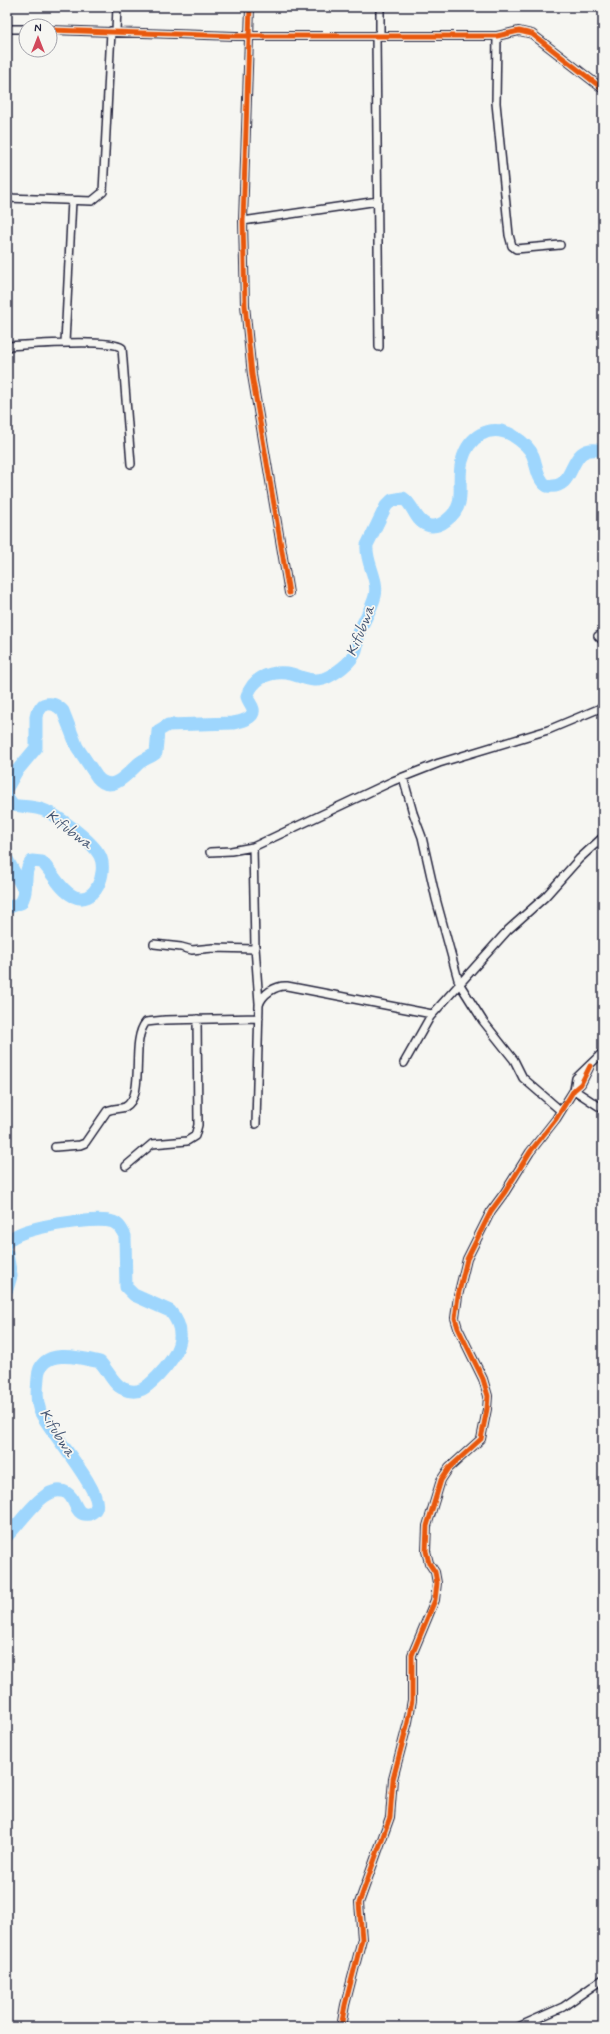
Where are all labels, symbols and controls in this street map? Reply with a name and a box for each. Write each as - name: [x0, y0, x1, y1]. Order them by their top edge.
- north arrow: [18, 18, 58, 58]
- text: N: [34, 22, 42, 36]
- water label: Kifubwa: [342, 602, 381, 660]
- water label: Kifubwa: [42, 806, 97, 855]
- water label: Kifubwa: [34, 1405, 80, 1462]

